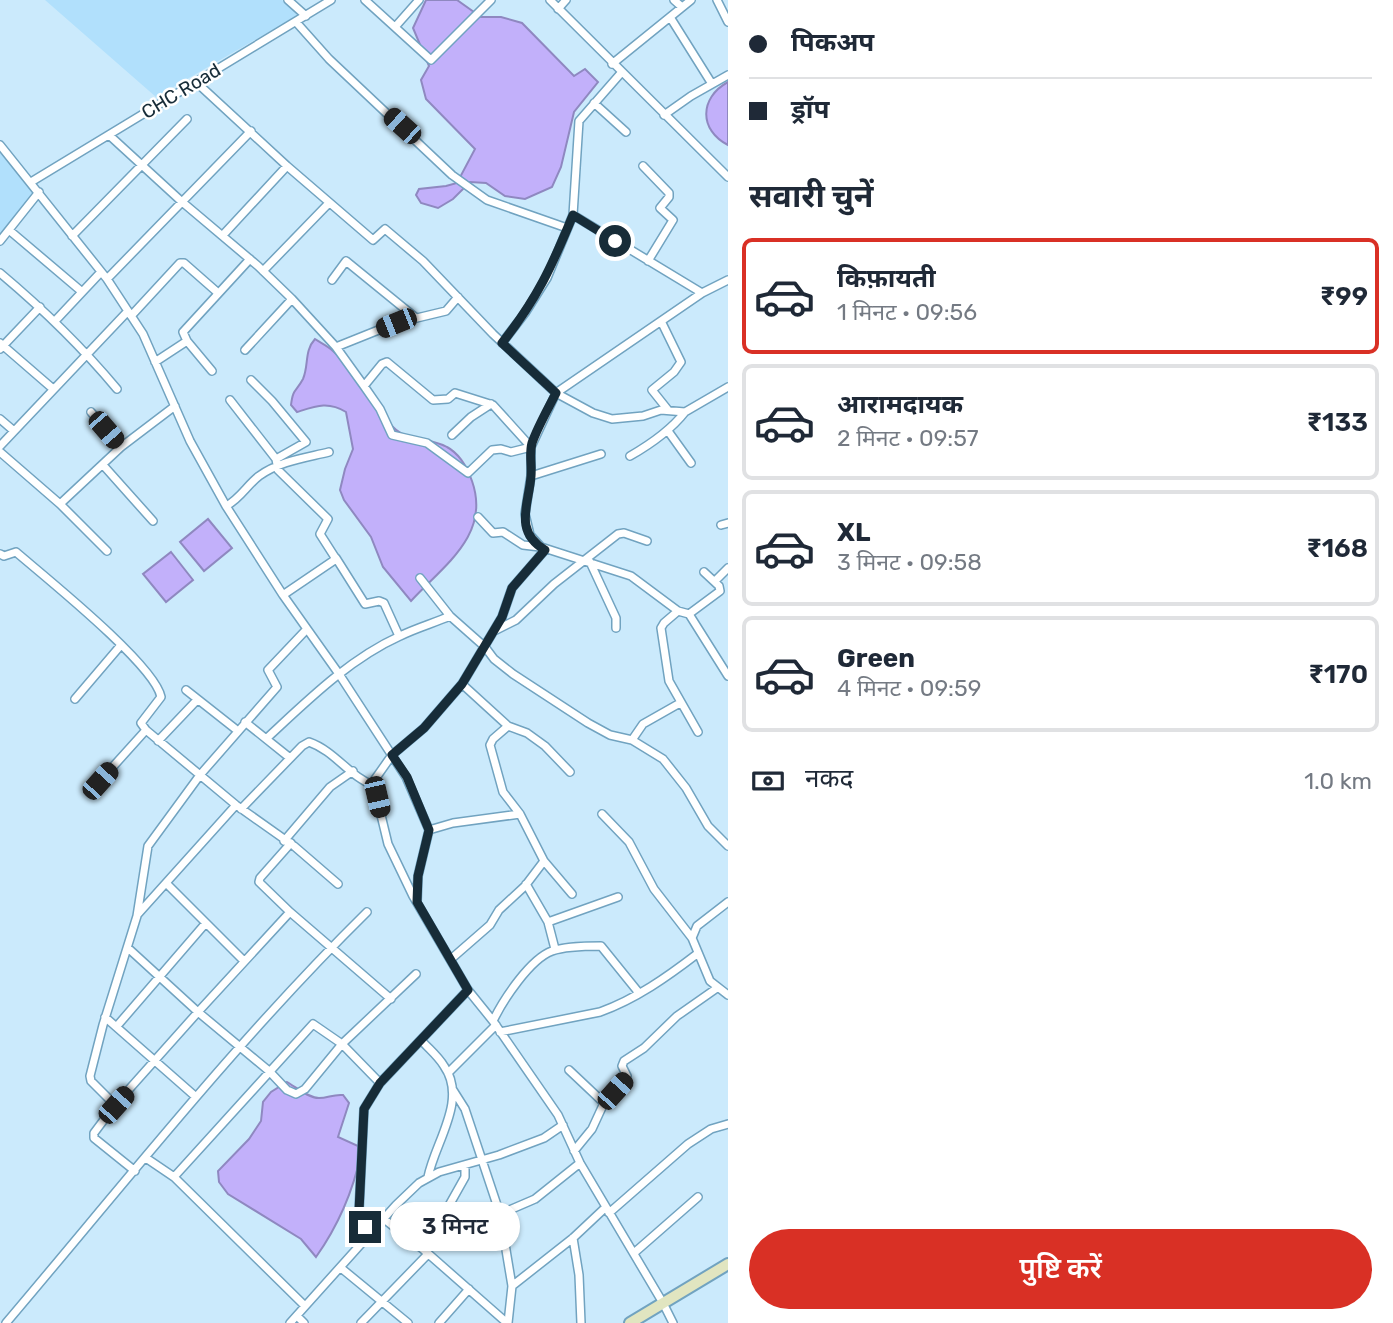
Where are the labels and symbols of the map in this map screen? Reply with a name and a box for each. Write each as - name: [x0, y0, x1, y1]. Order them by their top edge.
- street label: CHC Road: [137, 58, 225, 124]
- car: [380, 104, 425, 148]
- route start: [599, 225, 631, 257]
- car: [373, 305, 420, 341]
- car: [85, 407, 128, 453]
- car: [79, 758, 122, 804]
- car: [363, 774, 392, 820]
- car: [594, 1068, 637, 1114]
- car: [95, 1082, 138, 1128]
- callout: 3 मिनट: [390, 1202, 519, 1252]
- route end: [349, 1211, 381, 1243]

